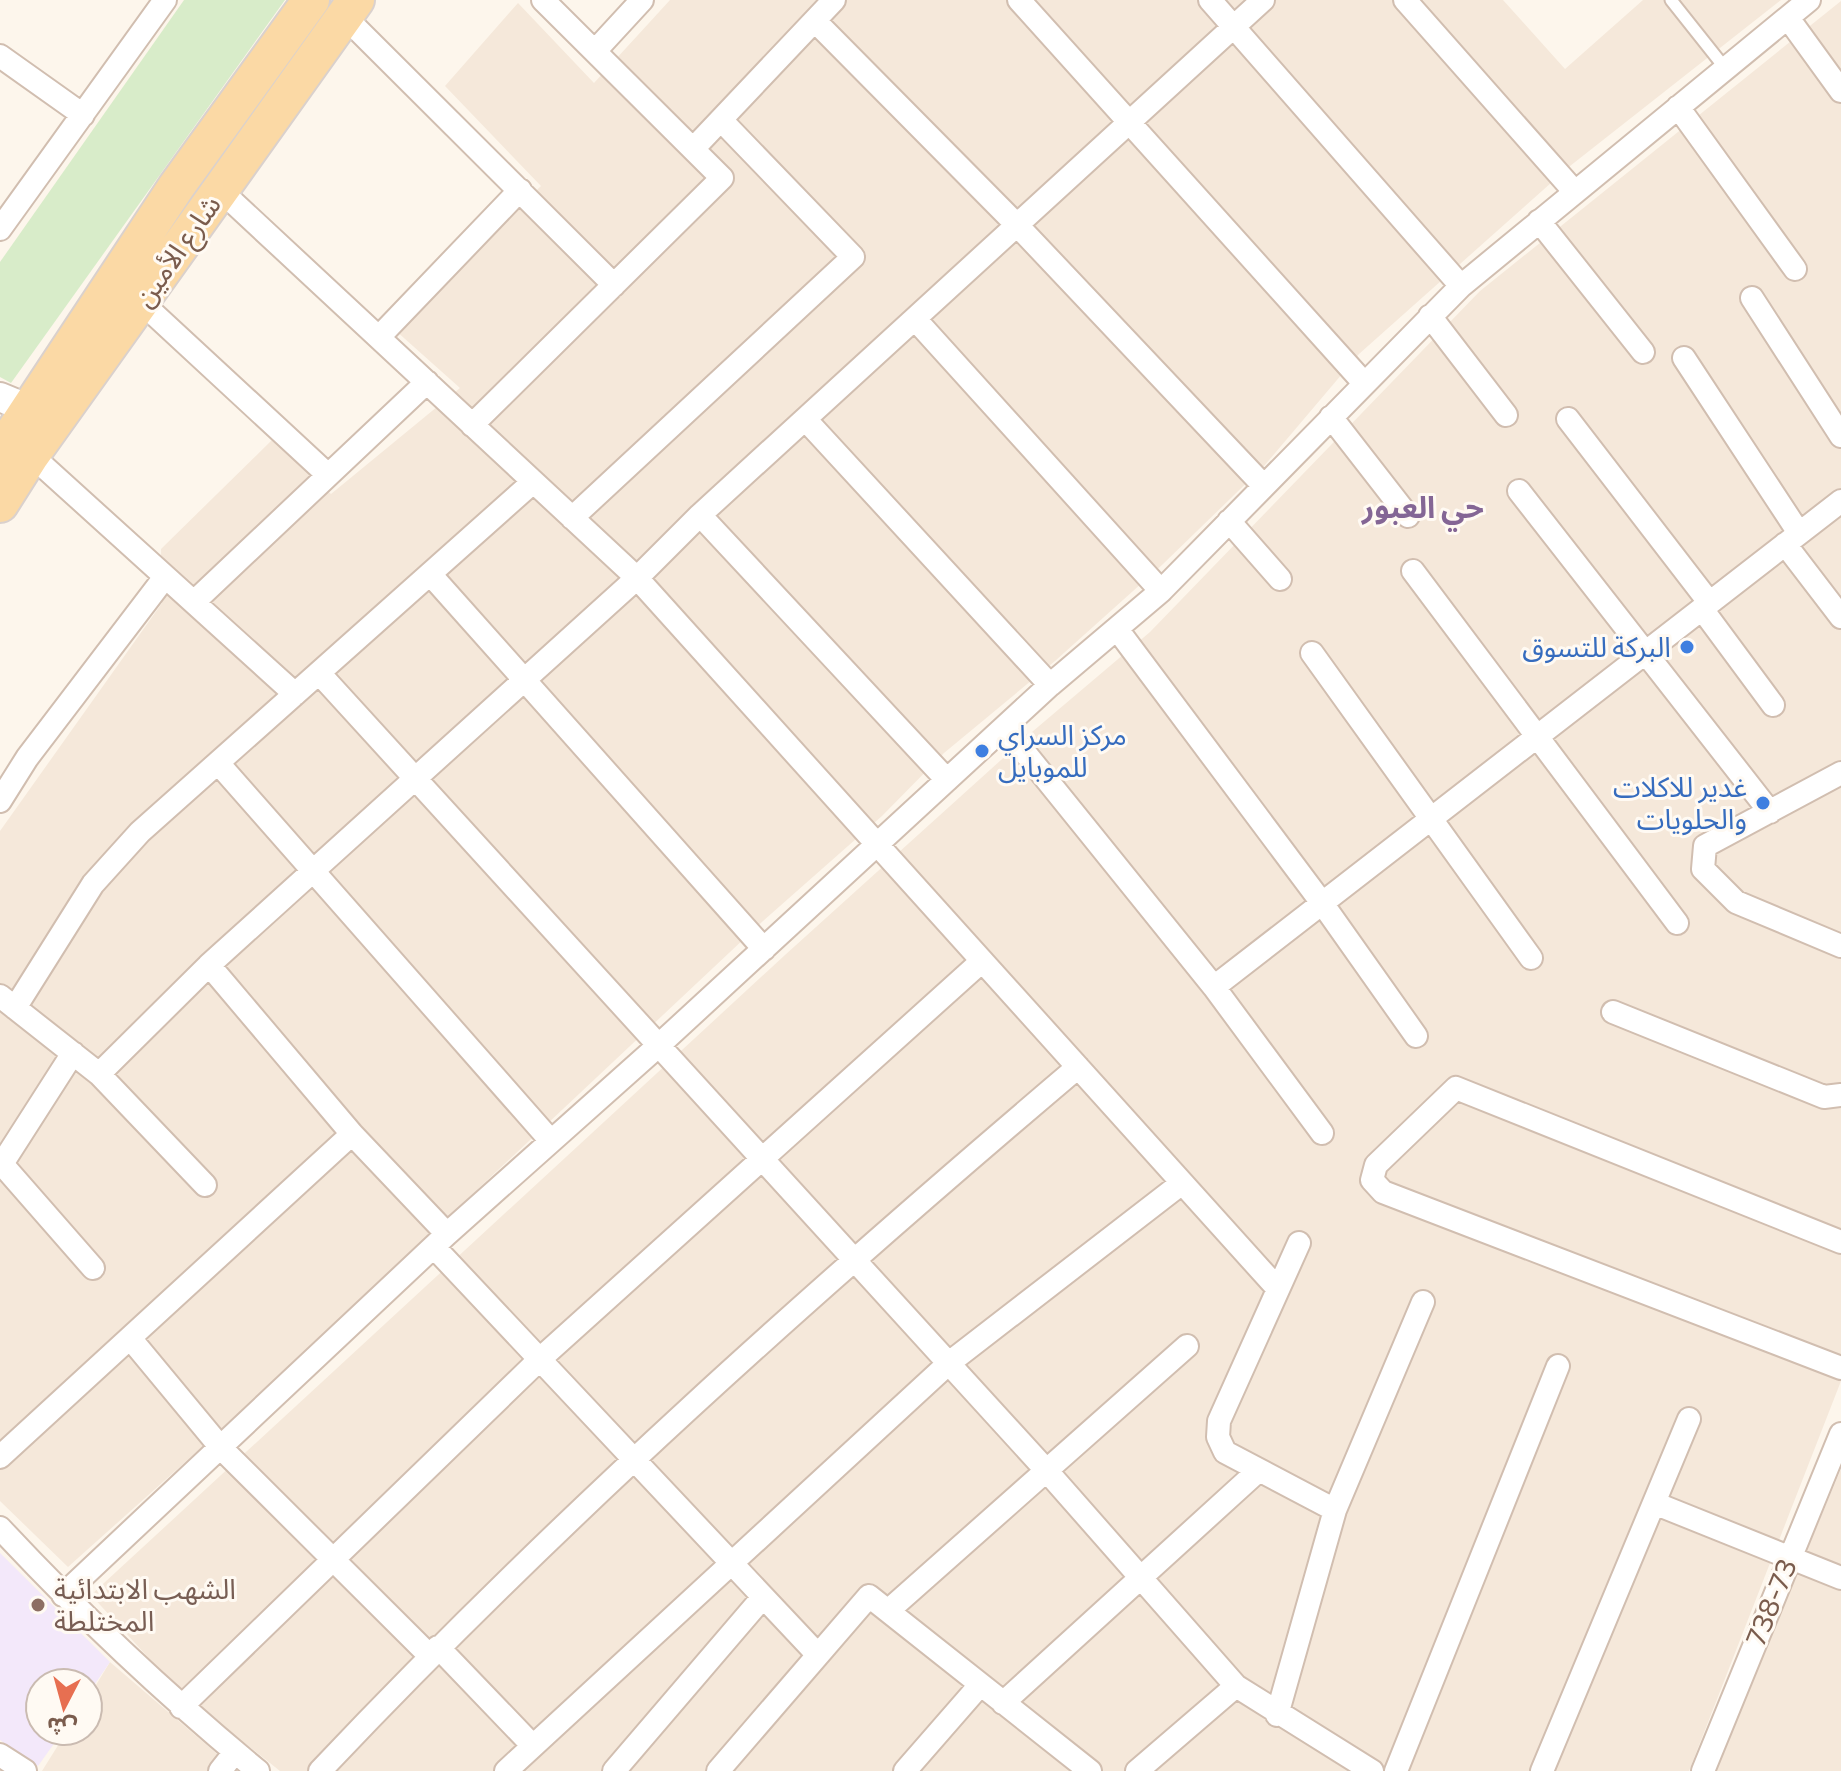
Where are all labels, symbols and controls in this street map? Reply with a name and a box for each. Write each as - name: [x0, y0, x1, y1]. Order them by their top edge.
- street label: شارع الأمين: [125, 188, 231, 316]
- district label: حي العبور: [1360, 487, 1484, 532]
- place label: البركة للتسوق: [1522, 629, 1671, 664]
- marker: البركة للتسوق: [1678, 638, 1696, 656]
- place label: مركز السراي للموبايل: [998, 717, 1127, 784]
- marker: مركز السراي للموبايل: [973, 742, 991, 760]
- place label: غدير للاكلات والحلويات: [1613, 769, 1747, 836]
- marker: غدير للاكلات والحلويات: [1754, 794, 1772, 812]
- street label: 738-73: [1737, 1553, 1803, 1650]
- place label: الشهب الابتدائية المختلطة: [54, 1571, 236, 1637]
- marker: الشهب الابتدائية المختلطة: [29, 1596, 47, 1614]
- north arrow: [24, 1667, 104, 1747]
- text: ش: [45, 1712, 78, 1742]

